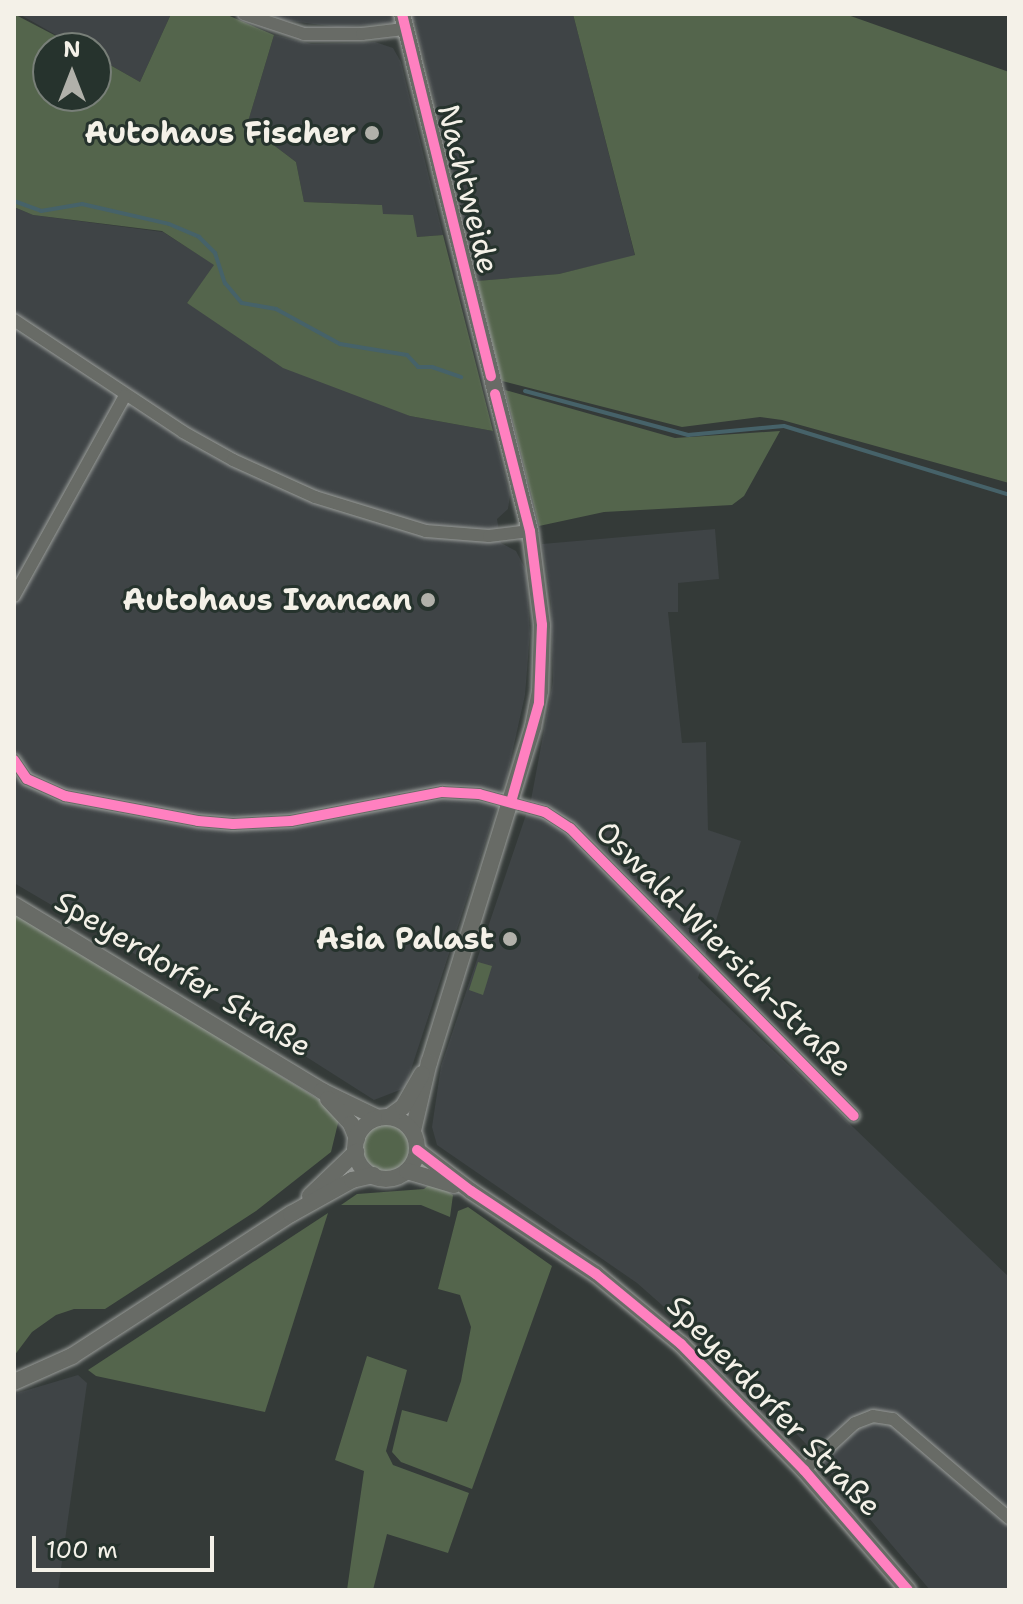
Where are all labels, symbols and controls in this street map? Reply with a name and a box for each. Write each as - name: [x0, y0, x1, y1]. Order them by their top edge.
- north arrow: [32, 32, 112, 112]
- text: N: [63, 35, 81, 64]
- street label: Nachtweide: [430, 101, 506, 277]
- place label: Autohaus Fischer: [84, 115, 356, 151]
- marker: Autohaus Fischer: [363, 124, 381, 142]
- place label: Autohaus Ivancan: [123, 582, 412, 618]
- marker: Autohaus Ivancan: [419, 591, 437, 609]
- street label: Oswald-Wiersich-Straße: [588, 813, 860, 1085]
- street label: Speyerdorfer Straße: [48, 883, 318, 1065]
- place label: Asia Palast: [316, 921, 494, 957]
- marker: Asia Palast: [501, 930, 519, 948]
- street label: Speyerdorfer Straße: [659, 1288, 889, 1524]
- scale bar: [36, 1520, 218, 1570]
- text: 100 m: [46, 1534, 118, 1566]

